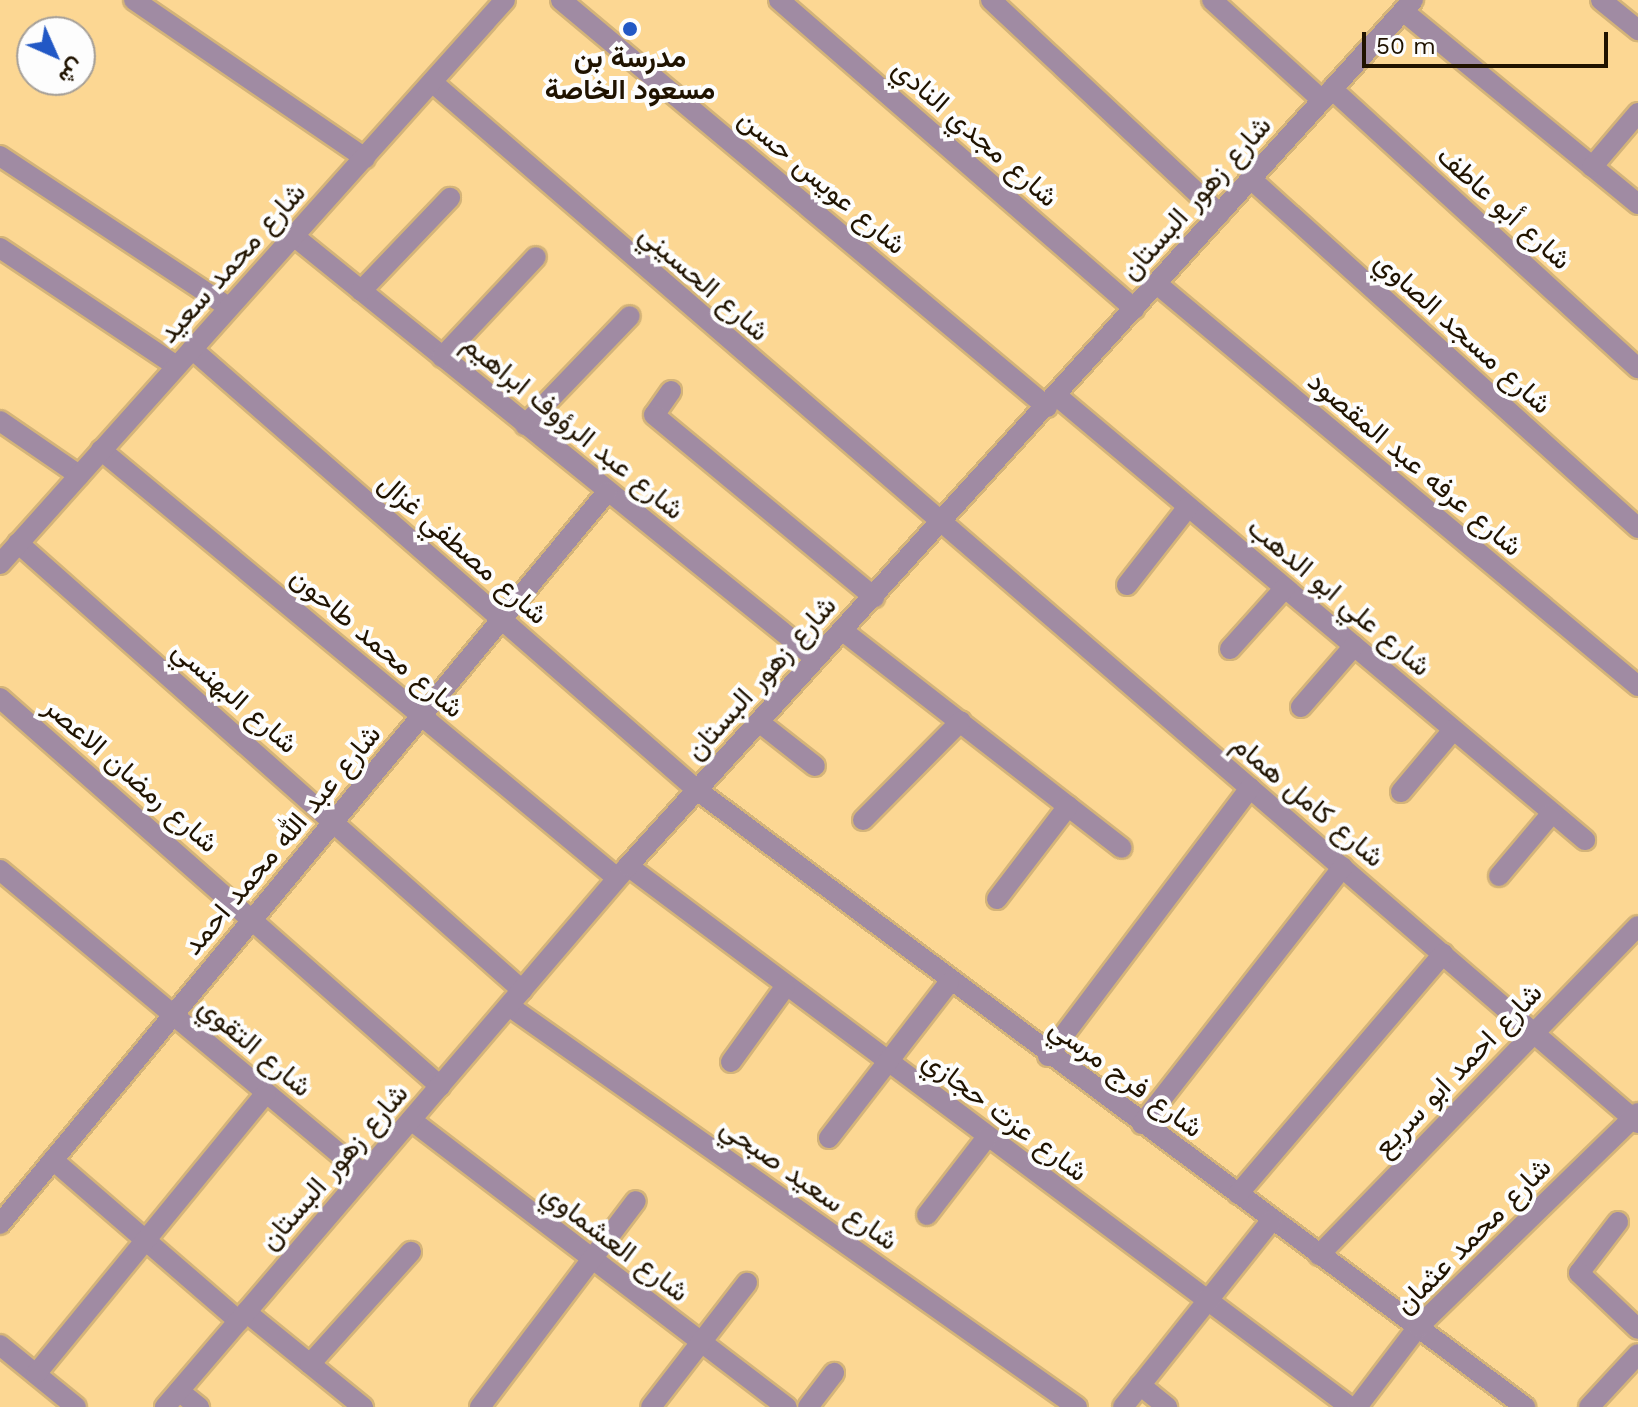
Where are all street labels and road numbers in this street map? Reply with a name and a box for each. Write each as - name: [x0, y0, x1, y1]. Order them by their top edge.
- street label: شارع مجدي النادي: [885, 52, 1065, 214]
- street label: شارع عويس حسن: [731, 102, 913, 262]
- street label: شارع زهور البستان: [1114, 109, 1278, 287]
- street label: شارع أبو عاطف: [1430, 139, 1578, 277]
- street label: شارع محمد سعيد: [151, 176, 313, 350]
- street label: شارع الحسيني: [632, 218, 776, 348]
- street label: شارع مسجد الصاوي: [1368, 245, 1558, 421]
- street label: شارع عبد الرؤوف ابراهيم: [455, 327, 691, 527]
- street label: شارع عرفه عبد المقصود: [1301, 365, 1529, 563]
- street label: شارع مصطفي غزال: [371, 466, 555, 632]
- street label: شارع علي ابو الدهب: [1241, 511, 1437, 683]
- street label: شارع محمد طاحون: [283, 561, 471, 725]
- street label: شارع زهور البستان: [679, 589, 843, 767]
- street label: شارع البهنسي: [165, 633, 305, 761]
- street label: شارع رمضان الاعصر: [37, 690, 225, 860]
- street label: شارع عبد الله محمد احمد: [176, 718, 388, 962]
- street label: شارع كامل همام: [1225, 728, 1391, 874]
- street label: شارع احمد ابو سريع: [1367, 976, 1549, 1164]
- street label: شارع التقوي: [192, 990, 318, 1104]
- street label: شارع فرج مرسي: [1043, 1011, 1209, 1145]
- street label: شارع عزت حجازي: [916, 1043, 1094, 1189]
- street label: شارع زهور البستان: [253, 1077, 415, 1257]
- street label: شارع سعيد صبحي: [714, 1110, 904, 1258]
- street label: شارع محمد عثمان: [1388, 1151, 1558, 1321]
- street label: شارع العشماوي: [535, 1177, 695, 1309]

